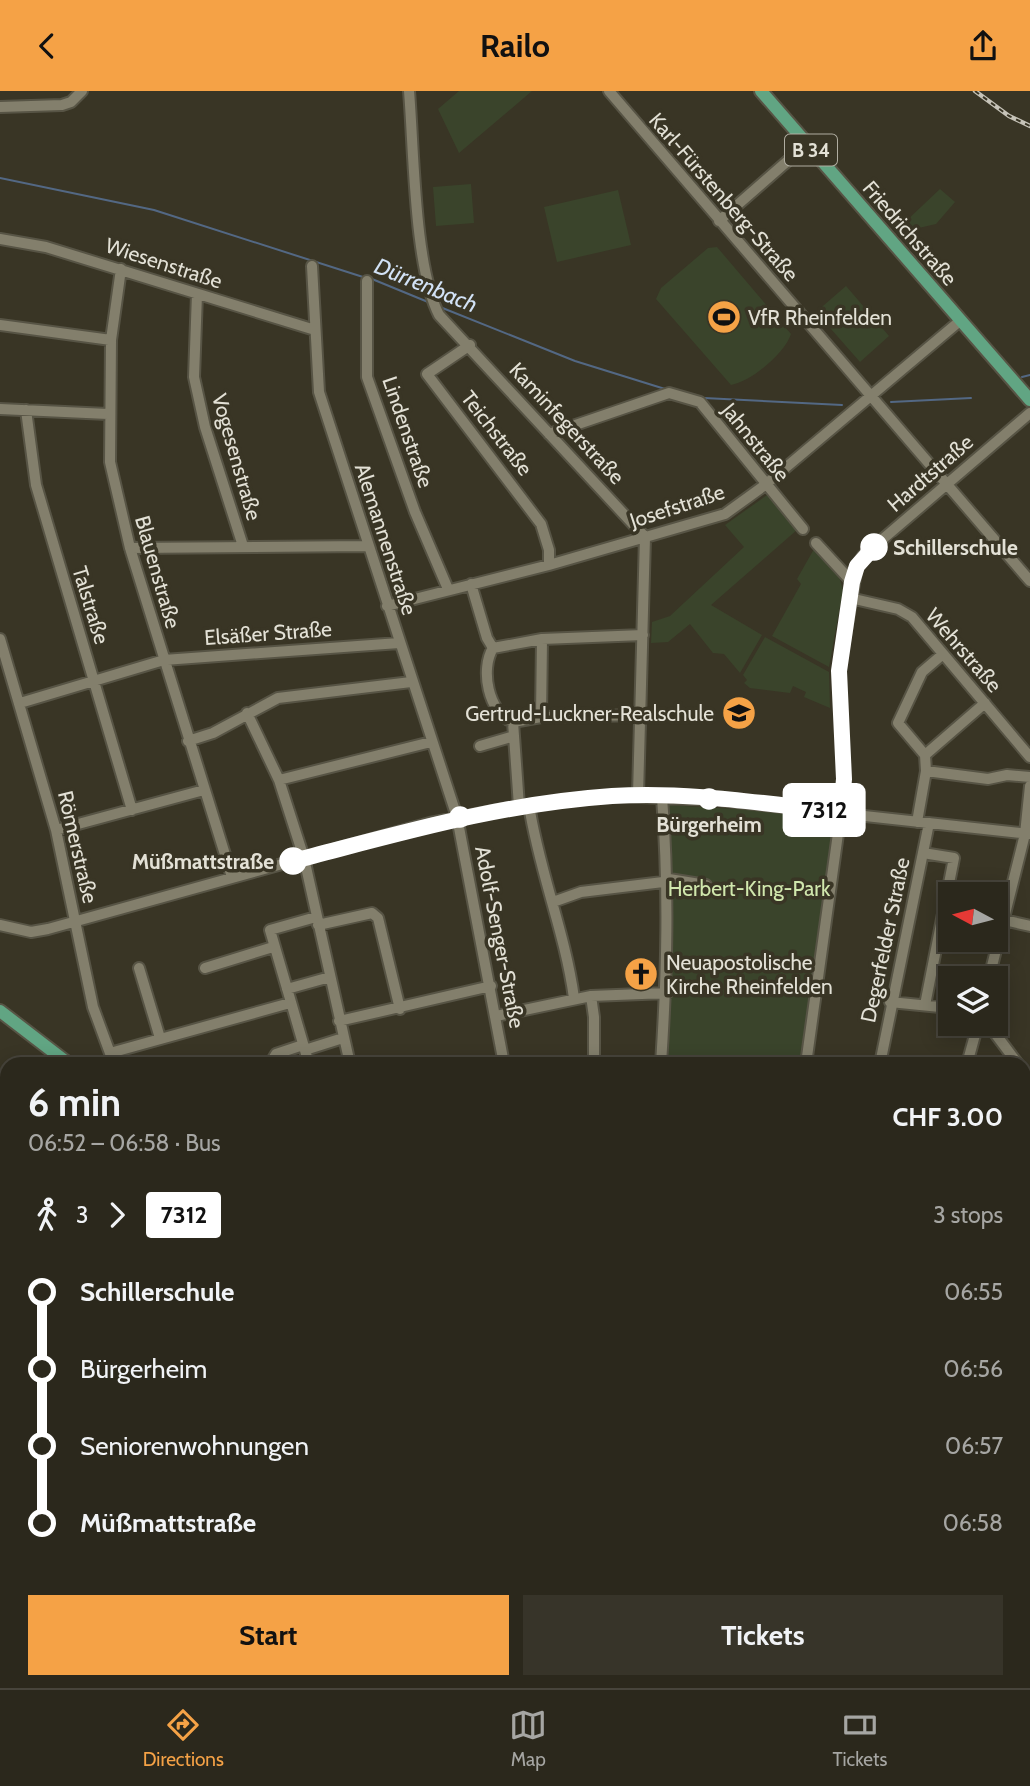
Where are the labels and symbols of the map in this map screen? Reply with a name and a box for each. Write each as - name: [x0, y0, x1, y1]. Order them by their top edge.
- street label: Karl-Fürstenberg-Straße: [644, 108, 804, 286]
- road number: B 34: [785, 135, 837, 165]
- street label: Friedrichstraße: [858, 176, 962, 291]
- street label: Wiesenstraße: [102, 232, 226, 294]
- water label: Dürrenbach: [370, 252, 482, 318]
- sports icon: VfR Rheinfelden: [705, 298, 743, 336]
- place label: VfR Rheinfelden: [748, 305, 892, 330]
- street label: Kaminfegerstraße: [504, 357, 630, 489]
- street label: Lindenstraße: [377, 373, 439, 491]
- street label: Teichstraße: [456, 386, 538, 481]
- street label: Vogesenstraße: [207, 391, 267, 523]
- street label: Jahnstraße: [716, 397, 795, 486]
- street label: Hardtstraße: [882, 429, 978, 517]
- street label: Alemannenstraße: [350, 460, 422, 618]
- street label: Josefstraße: [626, 479, 728, 533]
- street label: Blauenstraße: [130, 513, 186, 631]
- marker: Schillerschule: [861, 534, 887, 560]
- place label: Schillerschule: [893, 535, 1018, 560]
- street label: Talstraße: [67, 563, 115, 647]
- street label: Wehrstraße: [921, 603, 1007, 697]
- street label: Elsäßer Straße: [203, 616, 333, 650]
- school or university icon: Gertrud-Luckner-Realschule: [720, 694, 758, 732]
- place label: Gertrud-Luckner-Realschule: [465, 701, 714, 726]
- line badge: 7312: [775, 787, 873, 833]
- street label: Römerstraße: [53, 788, 103, 906]
- marker: Bürgerheim: [699, 789, 719, 809]
- unlabelled marker: [450, 807, 470, 827]
- place label: Bürgerheim: [656, 812, 762, 837]
- street label: Adolf-Senger-Straße: [470, 844, 530, 1030]
- marker: Müßmattstraße: [280, 848, 306, 874]
- place label: Müßmattstraße: [132, 849, 274, 874]
- street label: Degerfelder Straße: [855, 855, 915, 1025]
- park label: Herbert-King-Park: [668, 876, 831, 901]
- north arrow: [938, 882, 1008, 952]
- place label: Neuapostolische Kirche Rheinfelden: [666, 950, 833, 999]
- church icon: Neuapostolische Kirche Rheinfelden: [622, 955, 660, 993]

